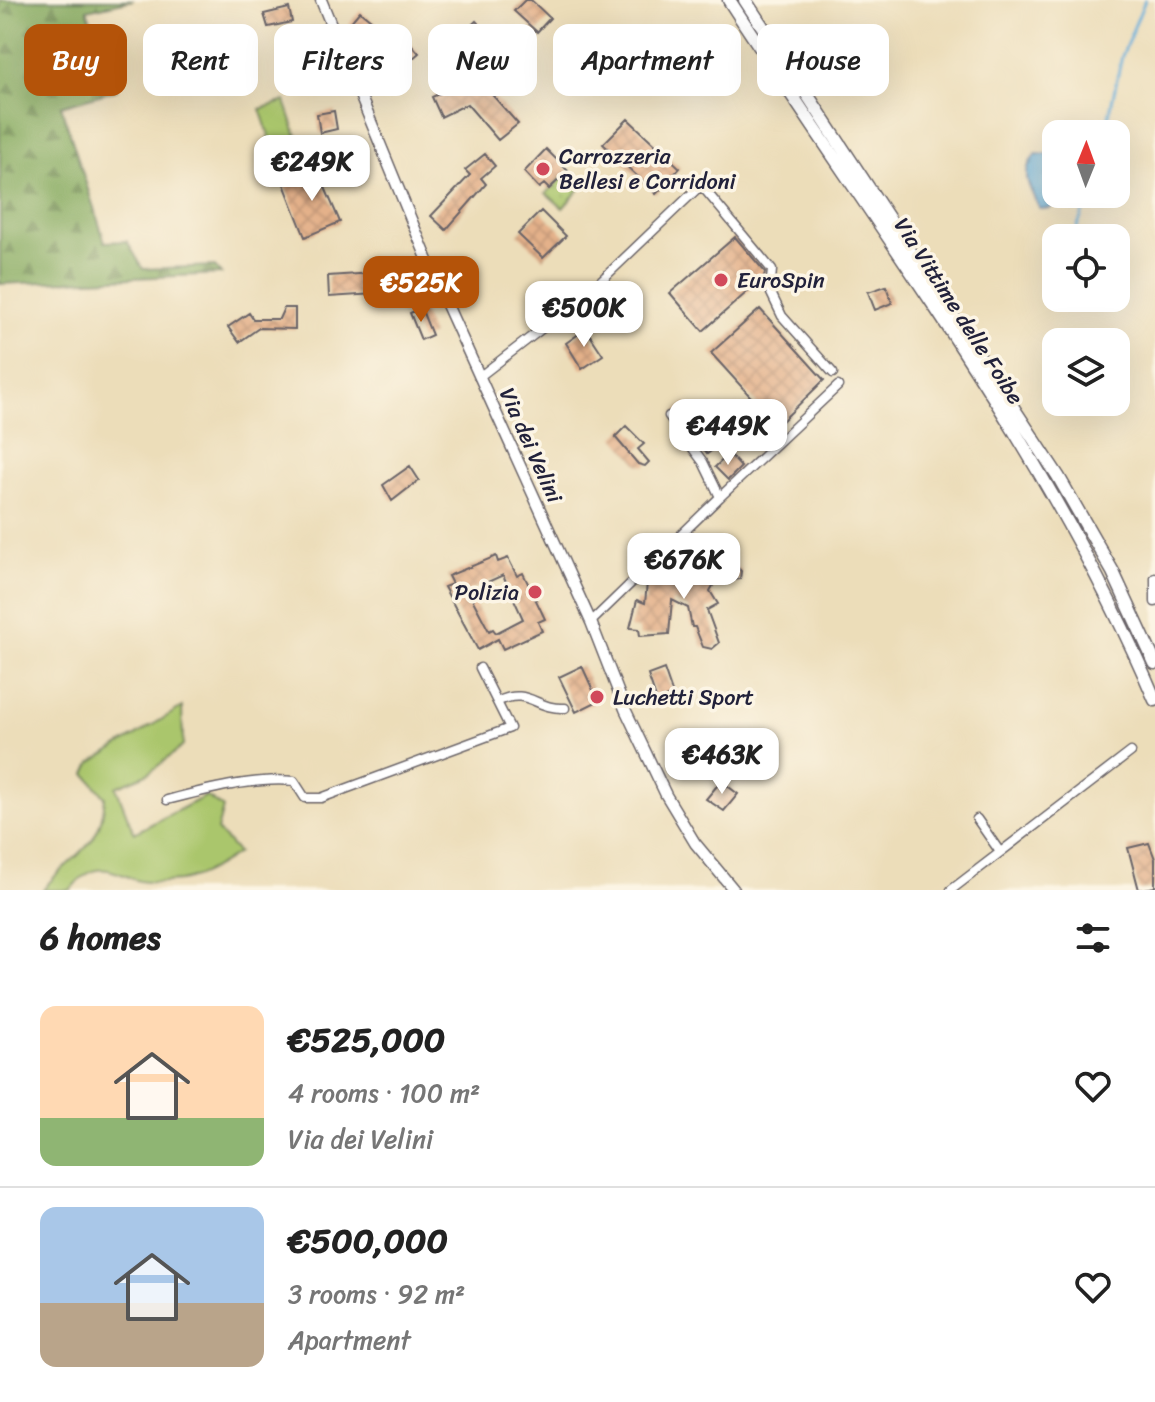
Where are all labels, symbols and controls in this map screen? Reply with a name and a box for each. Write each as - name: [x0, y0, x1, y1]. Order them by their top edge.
- chip: Buy: [24, 24, 127, 96]
- chip: Rent: [143, 24, 258, 96]
- chip: Filters: [274, 24, 412, 96]
- chip: New: [428, 24, 537, 96]
- chip: Apartment: [553, 24, 741, 96]
- chip: House: [757, 24, 889, 96]
- north arrow: [1042, 120, 1130, 208]
- map controls: [1042, 120, 1130, 416]
- pin: €249K: [256, 135, 368, 203]
- place label: Carrozzeria Bellesi e Corridoni: [559, 137, 737, 201]
- text: €249K: [272, 138, 352, 184]
- marker: Carrozzeria Bellesi e Corridoni: [534, 160, 552, 178]
- street label: Via Vittime delle Foibe: [883, 209, 1035, 413]
- button: locate: [1042, 224, 1130, 312]
- pin: €525K: [365, 256, 477, 324]
- text: €525K: [381, 259, 461, 305]
- place label: EuroSpin: [737, 261, 825, 300]
- marker: EuroSpin: [712, 271, 730, 289]
- pin: €500K: [528, 281, 640, 349]
- text: €500K: [543, 284, 625, 330]
- button: layers: [1042, 328, 1130, 416]
- street label: Via dei Velini: [488, 381, 574, 510]
- pin: €449K: [672, 399, 784, 467]
- text: €449K: [687, 402, 769, 448]
- pin: €676K: [628, 533, 740, 601]
- text: €676K: [645, 536, 723, 582]
- place label: Polizia: [455, 573, 519, 612]
- marker: Polizia: [526, 583, 544, 601]
- place label: Luchetti Sport: [613, 678, 754, 717]
- marker: Luchetti Sport: [588, 688, 606, 706]
- pin: €463K: [666, 728, 778, 796]
- text: €463K: [683, 731, 761, 777]
- text: 6 homes: [40, 908, 161, 968]
- icon: filters: [1071, 916, 1115, 960]
- text: €525,000: [288, 1010, 445, 1070]
- icon: home: [104, 1038, 200, 1134]
- icon: heart: [1071, 1064, 1115, 1108]
- text: 4 rooms · 100 m²: [288, 1070, 480, 1116]
- text: Via dei Velini: [288, 1116, 433, 1162]
- text: €500,000: [288, 1211, 448, 1271]
- icon: home: [104, 1239, 200, 1335]
- icon: heart: [1071, 1265, 1115, 1309]
- text: 3 rooms · 92 m²: [288, 1271, 465, 1317]
- text: Apartment: [288, 1317, 411, 1363]

